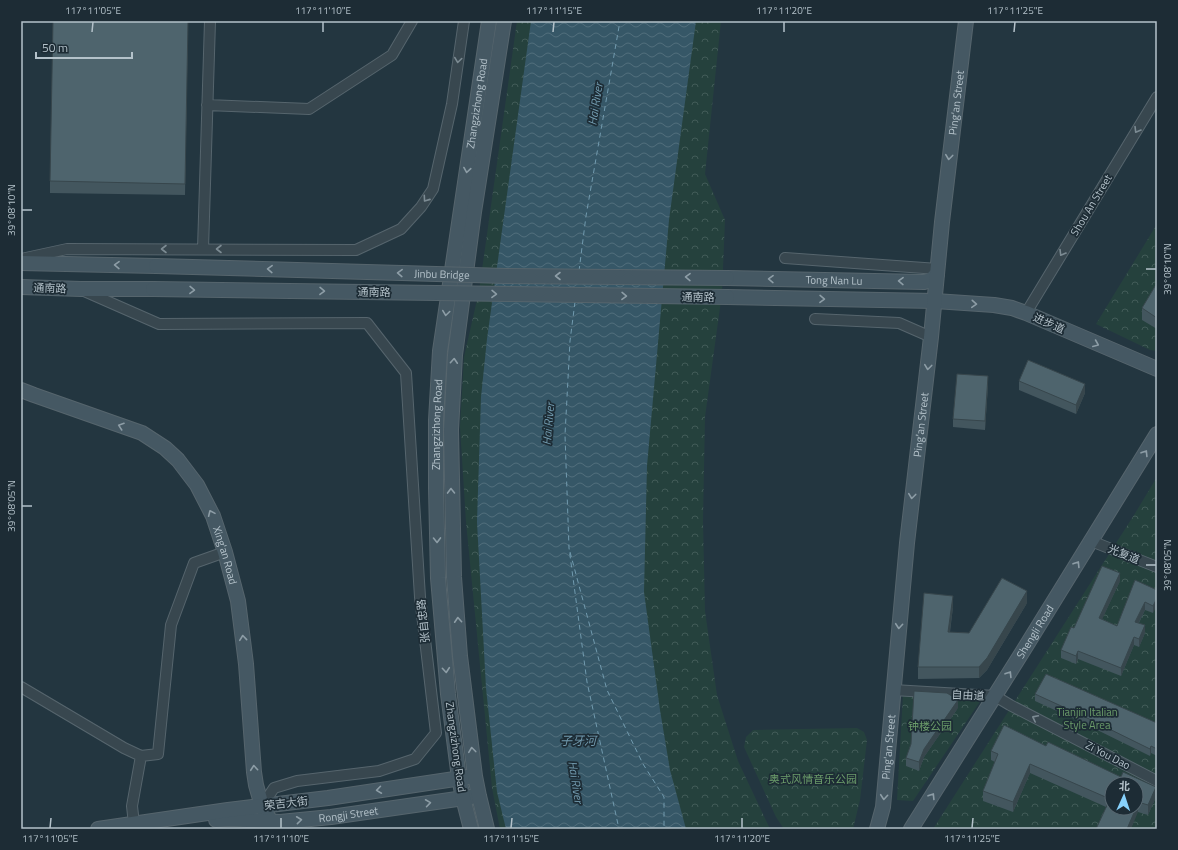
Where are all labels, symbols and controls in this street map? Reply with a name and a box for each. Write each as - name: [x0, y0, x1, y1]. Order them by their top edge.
- text: 117°11'05"E: [65, 3, 122, 18]
- text: 117°11'10"E: [295, 3, 352, 18]
- text: 117°11'15"E: [526, 3, 583, 18]
- text: 117°11'20"E: [756, 3, 813, 18]
- text: 117°11'25"E: [987, 3, 1044, 18]
- scale bar: [36, 34, 132, 60]
- text: 50 m: [42, 38, 68, 57]
- one-way arrow: [454, 57, 463, 63]
- street label: Zhangzizhong Road: [462, 57, 491, 150]
- street label: Ping'an Street: [944, 69, 968, 136]
- water label: Hai River: [582, 79, 608, 126]
- one-way arrow: [1134, 126, 1141, 133]
- one-way arrow: [945, 154, 954, 160]
- one-way arrow: [463, 167, 471, 173]
- street label: Shou An Street: [1066, 171, 1116, 239]
- text: 39°08'10"N: [4, 184, 19, 236]
- one-way arrow: [423, 195, 431, 202]
- text: 39°08'10"N: [1160, 243, 1175, 295]
- one-way arrow: [161, 245, 167, 253]
- one-way arrow: [216, 245, 222, 253]
- one-way arrow: [1059, 249, 1067, 256]
- one-way arrow: [114, 261, 120, 269]
- one-way arrow: [267, 265, 273, 273]
- street label: Jinbu Bridge: [414, 265, 470, 283]
- one-way arrow: [397, 268, 403, 277]
- one-way arrow: [555, 272, 561, 280]
- street label: Tong Nan Lu: [805, 272, 863, 289]
- one-way arrow: [685, 273, 691, 281]
- one-way arrow: [768, 275, 774, 283]
- one-way arrow: [898, 277, 904, 286]
- street label: 通南路: [33, 279, 67, 297]
- street label: 通南路: [357, 284, 391, 300]
- one-way arrow: [189, 285, 195, 294]
- one-way arrow: [319, 287, 325, 295]
- street label: 通南路: [681, 289, 715, 305]
- one-way arrow: [491, 290, 497, 298]
- one-way arrow: [621, 292, 627, 300]
- one-way arrow: [819, 294, 825, 303]
- one-way arrow: [971, 299, 977, 308]
- street label: 进步道: [1031, 309, 1067, 337]
- one-way arrow: [442, 310, 451, 316]
- one-way arrow: [1093, 339, 1100, 347]
- one-way arrow: [450, 358, 459, 364]
- one-way arrow: [924, 364, 933, 370]
- street label: Zhangzizhong Road: [428, 379, 446, 470]
- street label: Ping'an Street: [909, 391, 933, 458]
- water label: Hai River: [537, 400, 560, 446]
- one-way arrow: [118, 422, 125, 430]
- one-way arrow: [1141, 450, 1148, 457]
- text: 39°08'05"N: [4, 480, 19, 532]
- one-way arrow: [447, 488, 456, 494]
- one-way arrow: [908, 493, 917, 500]
- one-way arrow: [208, 509, 216, 517]
- street label: Xing'an Road: [209, 524, 241, 586]
- one-way arrow: [433, 537, 441, 543]
- text: 39°08'05"N: [1160, 539, 1175, 591]
- street label: 光复道: [1106, 540, 1142, 568]
- one-way arrow: [1073, 561, 1080, 568]
- street label: 张自忠路: [413, 598, 433, 644]
- street label: Shengli Road: [1012, 602, 1058, 662]
- one-way arrow: [453, 617, 462, 623]
- one-way arrow: [895, 623, 904, 629]
- one-way arrow: [239, 635, 248, 641]
- one-way arrow: [441, 667, 450, 673]
- one-way arrow: [1004, 671, 1011, 678]
- street label: 自由道: [951, 686, 985, 704]
- street label: Zhangzizhong Road: [442, 701, 470, 793]
- park label: Tianjin Italian Style Area: [1056, 704, 1118, 733]
- street label: Ping'an Street: [878, 714, 899, 780]
- one-way arrow: [1032, 716, 1039, 723]
- park label: 钟楼公园: [908, 718, 952, 734]
- water label: 子牙河: [560, 731, 598, 750]
- street label: Zi You Dao: [1083, 737, 1133, 773]
- one-way arrow: [468, 747, 477, 753]
- water label: Hai River: [563, 760, 589, 807]
- one-way arrow: [249, 765, 258, 771]
- park label: 奥式风情音乐公园: [769, 771, 857, 787]
- north arrow: [1104, 776, 1144, 816]
- text: 北: [1119, 778, 1130, 794]
- one-way arrow: [376, 785, 382, 794]
- street label: 荣吉大街: [263, 792, 309, 814]
- one-way arrow: [927, 793, 934, 800]
- one-way arrow: [880, 794, 889, 800]
- one-way arrow: [425, 799, 431, 808]
- street label: Rongji Street: [318, 802, 379, 826]
- one-way arrow: [296, 816, 302, 825]
- text: 117°11'05"E: [22, 831, 79, 846]
- text: 117°11'10"E: [253, 831, 310, 846]
- text: 117°11'15"E: [483, 831, 540, 846]
- text: 117°11'20"E: [714, 831, 771, 846]
- text: 117°11'25"E: [944, 831, 1001, 846]

